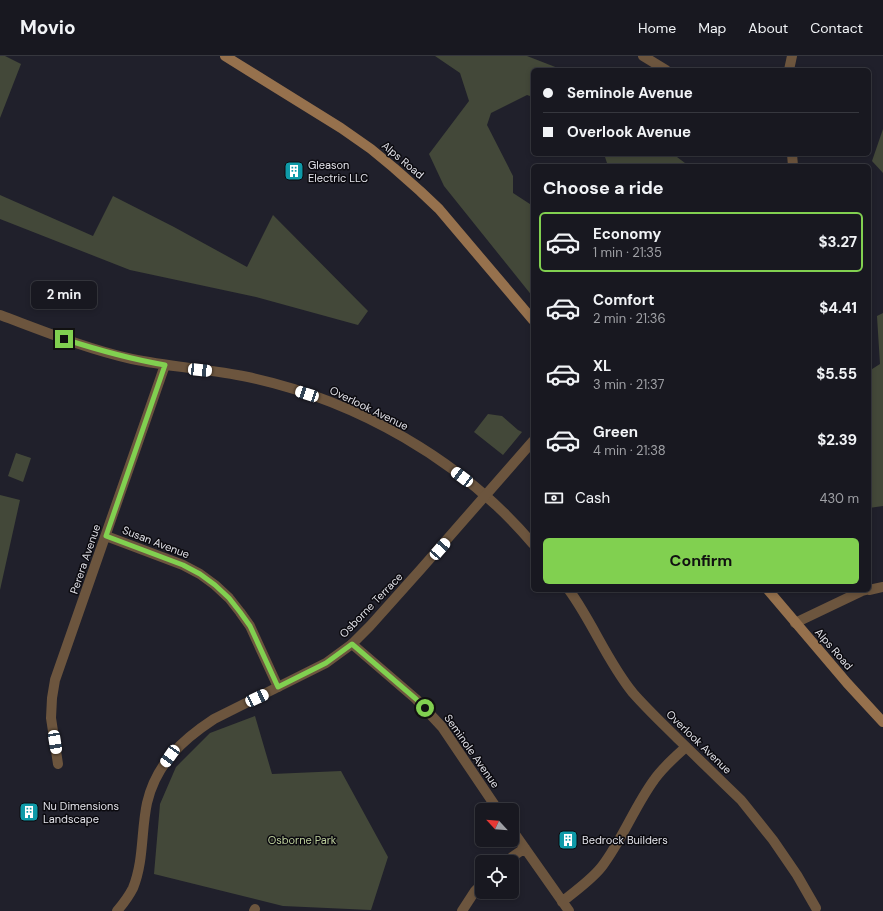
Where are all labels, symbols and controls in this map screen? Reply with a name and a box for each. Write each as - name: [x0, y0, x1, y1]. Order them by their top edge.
- text: Movio: [20, 15, 76, 40]
- text: Home: [638, 19, 676, 37]
- text: Map: [698, 19, 726, 37]
- text: About: [748, 19, 788, 37]
- text: Contact: [810, 19, 863, 37]
- text: Seminole Avenue: [567, 83, 693, 103]
- text: Overlook Avenue: [567, 122, 691, 142]
- street label: Alps Road: [379, 138, 427, 182]
- place label: Gleason Electric LLC: [308, 158, 368, 185]
- building icon: Gleason Electric LLC: [283, 160, 305, 182]
- text: Choose a ride: [543, 176, 664, 200]
- icon: car: [545, 224, 581, 260]
- text: Economy: [593, 224, 661, 244]
- text: $3.27: [819, 232, 857, 252]
- text: 1 min · 21:35: [593, 244, 662, 261]
- callout: 2 min: [31, 281, 97, 309]
- text: 2 min: [47, 286, 81, 303]
- icon: car: [545, 290, 581, 326]
- text: Comfort: [593, 290, 654, 310]
- text: $4.41: [819, 298, 857, 318]
- text: 2 min · 21:36: [593, 310, 666, 327]
- route end: [55, 330, 73, 348]
- icon: car: [545, 356, 581, 392]
- text: XL: [593, 356, 611, 376]
- car: [187, 363, 213, 377]
- text: $5.55: [816, 364, 857, 384]
- text: 3 min · 21:37: [593, 376, 664, 393]
- street label: Overlook Avenue: [327, 383, 411, 433]
- car: [294, 385, 320, 403]
- icon: car: [545, 422, 581, 458]
- text: Green: [593, 422, 638, 442]
- text: $2.39: [817, 430, 857, 450]
- text: 4 min · 21:38: [593, 442, 666, 459]
- car: [449, 465, 475, 489]
- icon: cash: [543, 487, 565, 509]
- text: Cash: [575, 488, 610, 508]
- text: 430 m: [819, 490, 859, 507]
- street label: Perera Avenue: [67, 522, 103, 596]
- street label: Susan Avenue: [120, 523, 192, 561]
- car: [428, 536, 452, 562]
- button: Confirm: [543, 538, 859, 584]
- street label: Osborne Terrace: [336, 570, 406, 640]
- street label: Alps Road: [812, 625, 856, 673]
- car: [244, 687, 270, 709]
- route start: [416, 699, 434, 717]
- street label: Overlook Avenue: [663, 707, 735, 777]
- street label: Seminole Avenue: [441, 711, 503, 791]
- car: [47, 729, 63, 755]
- car: [158, 743, 182, 769]
- place label: Nu Dimensions Landscape: [43, 799, 119, 826]
- building icon: Nu Dimensions Landscape: [18, 801, 40, 823]
- north arrow: [475, 803, 519, 847]
- map controls: [475, 803, 519, 899]
- building icon: Bedrock Builders: [557, 829, 579, 851]
- park label: Osborne Park: [268, 833, 337, 847]
- place label: Bedrock Builders: [582, 833, 668, 847]
- button: locate: [475, 855, 519, 899]

